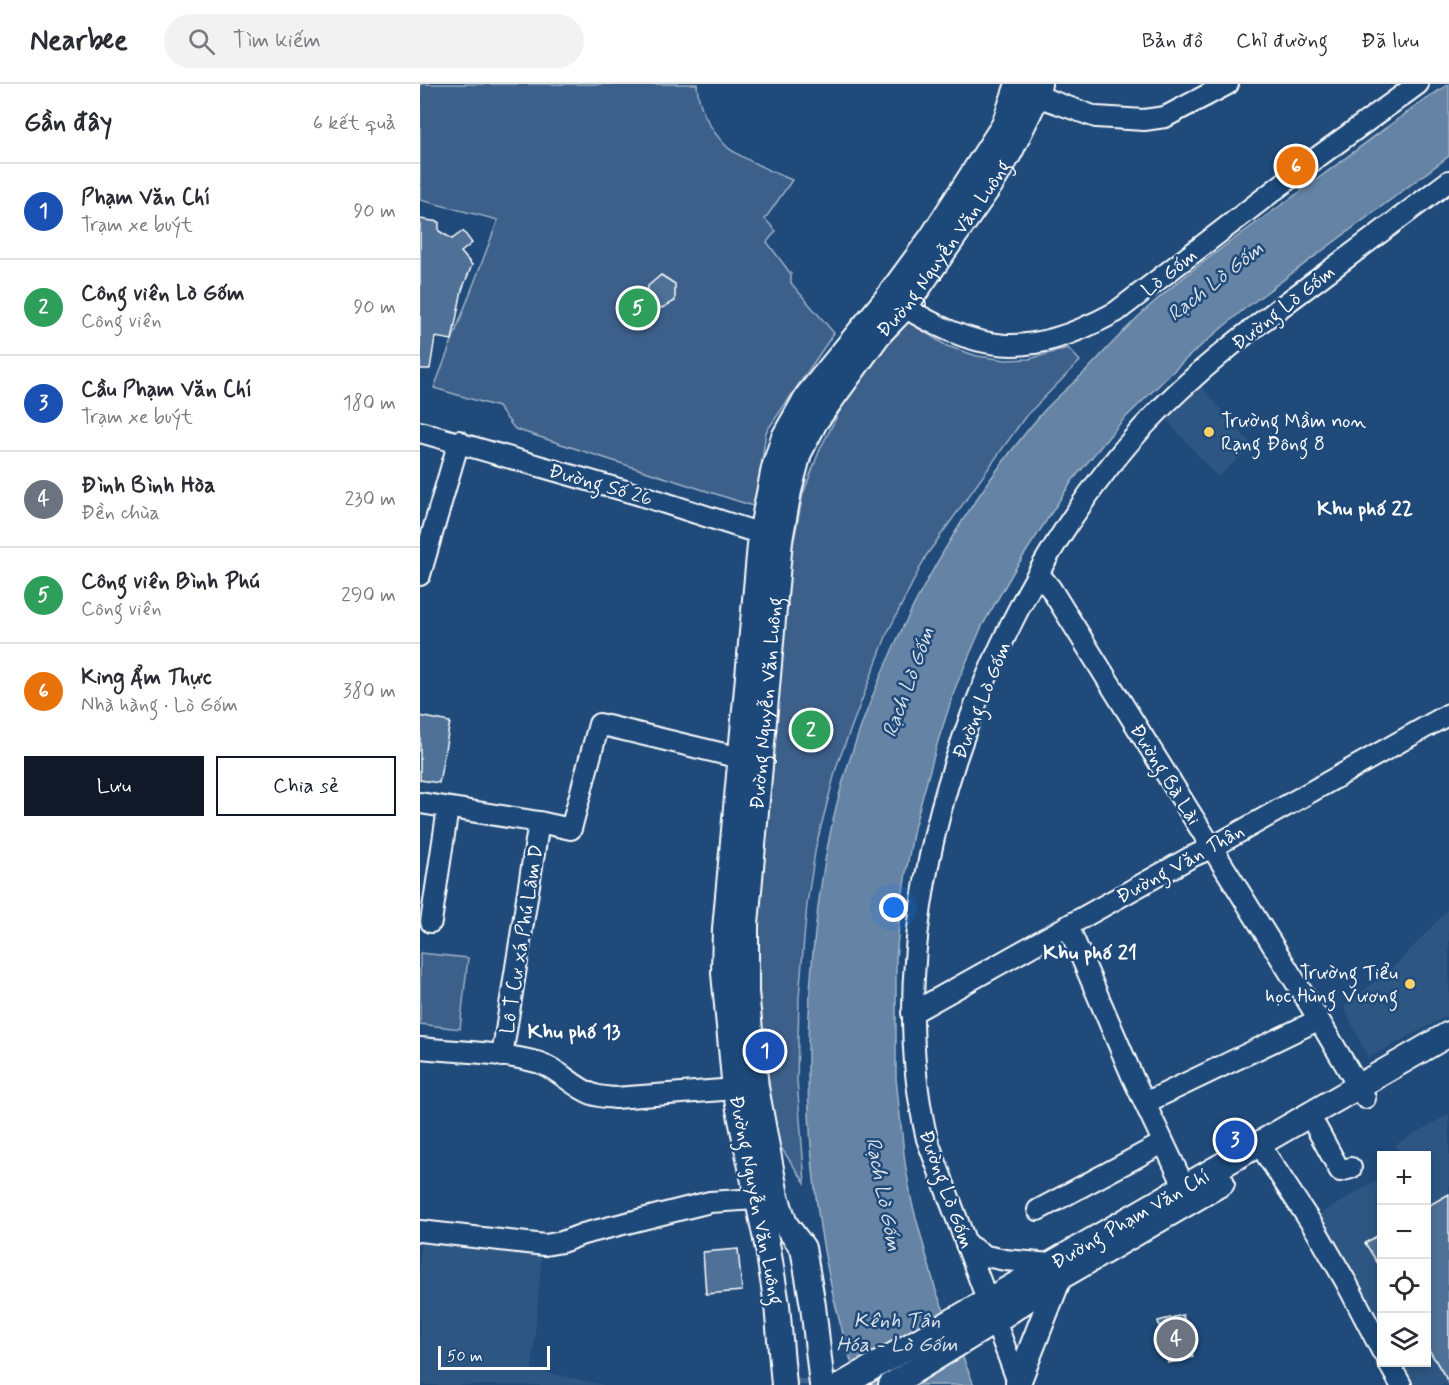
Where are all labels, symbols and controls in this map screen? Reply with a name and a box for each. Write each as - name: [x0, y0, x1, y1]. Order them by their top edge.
- search box: [164, 14, 584, 68]
- text: Nearbee: [30, 23, 128, 60]
- icon: search: [185, 25, 218, 58]
- text: Tìm kiếm: [233, 27, 321, 55]
- text: Bản đồ: [1142, 27, 1203, 55]
- text: Chỉ đường: [1236, 27, 1328, 55]
- text: Đã lưu: [1361, 27, 1419, 55]
- text: Gần đây: [24, 106, 112, 140]
- text: 6 kết quả: [313, 110, 396, 137]
- pin: 6: [1276, 144, 1316, 188]
- street label: Đường Nguyễn Văn Luông: [871, 155, 1019, 344]
- text: Phạm Văn Chí: [81, 184, 211, 212]
- text: 1: [39, 198, 48, 225]
- text: 90 m: [353, 198, 396, 225]
- text: Trạm xe buýt: [81, 212, 193, 239]
- water label: Rạch Lò Gốm: [1162, 235, 1270, 328]
- street label: Lò Gốm: [1136, 243, 1204, 304]
- street label: Đường Lò Gốm: [1227, 259, 1342, 359]
- text: Công viên Lò Gốm: [81, 280, 245, 308]
- pin: 5: [618, 286, 658, 330]
- text: 2: [39, 294, 48, 321]
- text: 90 m: [353, 294, 396, 321]
- text: Công viên: [81, 308, 162, 335]
- text: Cầu Phạm Văn Chí: [81, 376, 252, 404]
- text: 3: [39, 390, 48, 417]
- text: 180 m: [343, 390, 396, 417]
- text: Trạm xe buýt: [81, 404, 193, 431]
- place label: Trường Mầm non Rạng Đông 8: [1221, 408, 1367, 460]
- marker: Trường Mầm non Rạng Đông 8: [1202, 425, 1216, 439]
- street label: Đường Số 26: [545, 458, 656, 515]
- text: Đình Bình Hòa: [81, 472, 216, 500]
- text: 4: [38, 486, 49, 513]
- text: 230 m: [344, 486, 396, 513]
- district label: Khu phố 22: [1317, 495, 1413, 523]
- text: Đền chùa: [81, 500, 160, 527]
- text: Công viên Bình Phú: [81, 568, 260, 596]
- text: 5: [38, 582, 50, 609]
- text: 290 m: [341, 582, 396, 609]
- text: Công viên: [81, 596, 162, 623]
- street label: Đường Nguyễn Văn Luông: [744, 596, 792, 811]
- water label: Rạch Lò Gốm: [876, 623, 942, 741]
- street label: Đường Lò Gốm: [947, 638, 1020, 764]
- text: King Ẩm Thực: [81, 664, 212, 692]
- text: 6: [38, 678, 49, 705]
- text: 380 m: [343, 678, 396, 705]
- text: Nhà hàng · Lò Gốm: [81, 692, 238, 719]
- pin: 2: [792, 708, 830, 752]
- street label: Đường Bà Lài: [1121, 719, 1207, 832]
- button: Lưu: [24, 756, 204, 816]
- button: Chia sẻ: [216, 756, 396, 816]
- street label: Đường Văn Thân: [1112, 818, 1251, 912]
- street label: Lô T Cư xá Phú Lâm D: [494, 843, 551, 1036]
- your location: [879, 893, 908, 922]
- district label: Khu phố 21: [1043, 939, 1137, 967]
- place label: Trường Tiểu học Hùng Vương: [1265, 960, 1398, 1012]
- marker: Trường Tiểu học Hùng Vương: [1403, 977, 1417, 991]
- district label: Khu phố 13: [528, 1018, 621, 1046]
- pin: 1: [746, 1028, 784, 1074]
- street label: Đường Nguyễn Văn Luông: [720, 1093, 789, 1308]
- pin: 3: [1216, 1118, 1254, 1162]
- street label: Đường Lò Gốm: [910, 1126, 980, 1253]
- water label: Rạch Lò Gốm: [858, 1135, 908, 1253]
- map controls: [1377, 1151, 1431, 1367]
- button: +: [1377, 1151, 1431, 1205]
- street label: Đường Phạm Văn Chí: [1047, 1163, 1215, 1276]
- button: −: [1377, 1205, 1431, 1259]
- button: locate: [1377, 1259, 1431, 1313]
- water label: Kênh Tân Hóa - Lò Gốm: [836, 1307, 958, 1359]
- button: layers: [1377, 1313, 1431, 1367]
- pin: 4: [1156, 1316, 1196, 1362]
- scale bar: [438, 1343, 550, 1370]
- text: 50 m: [447, 1346, 483, 1367]

